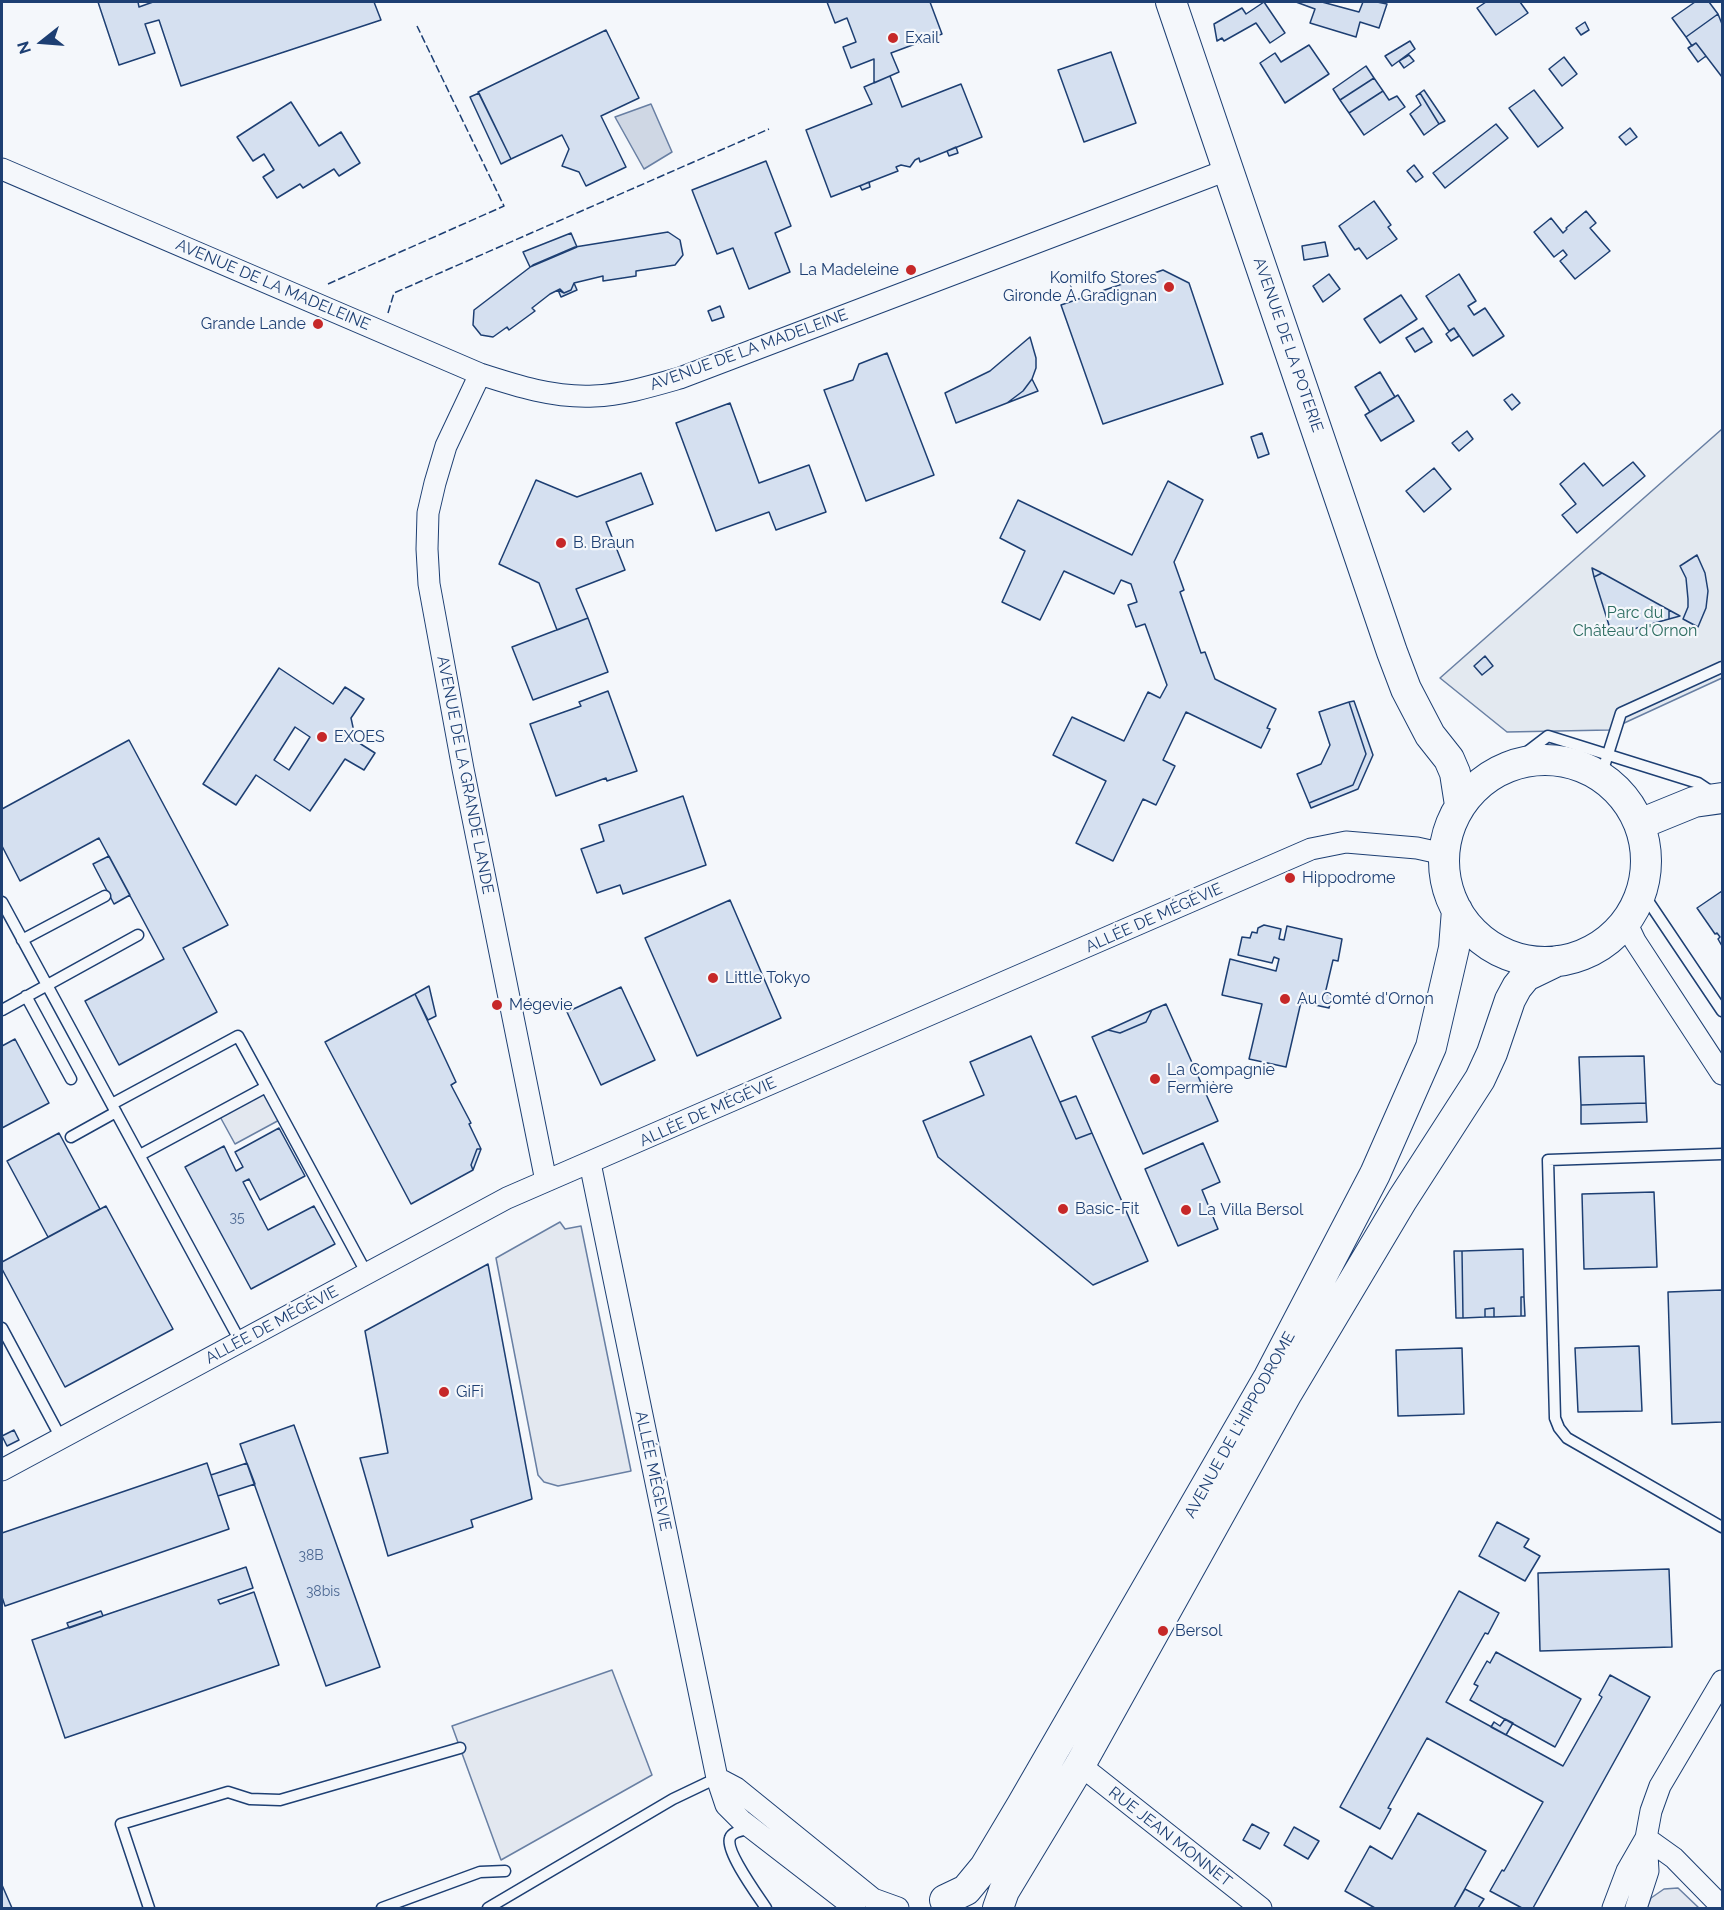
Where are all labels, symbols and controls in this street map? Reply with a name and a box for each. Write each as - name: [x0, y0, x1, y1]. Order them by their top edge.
- north arrow: [12, 12, 72, 72]
- place label: Exail: [905, 28, 939, 48]
- marker: Exail: [886, 31, 900, 45]
- text: N: [13, 39, 35, 56]
- street label: AVENUE DE LA MADELEINE: [173, 235, 373, 335]
- street label: AVENUE DE LA POTERIE: [1249, 255, 1327, 435]
- place label: La Madeleine: [799, 260, 899, 280]
- marker: La Madeleine: [904, 263, 918, 277]
- place label: Komilfo Stores Gironde À Gradignan: [1003, 268, 1157, 306]
- marker: Komilfo Stores Gironde À Gradignan: [1162, 280, 1176, 294]
- street label: AVENUE DE LA MADELEINE: [647, 305, 851, 395]
- place label: Grande Lande: [201, 314, 306, 334]
- marker: Grande Lande: [311, 317, 325, 331]
- place label: B. Braun: [573, 533, 635, 553]
- marker: B. Braun: [554, 536, 568, 550]
- park label: Parc du Château d'Ornon: [1573, 603, 1697, 641]
- street label: AVENUE DE LA GRANDE LANDE: [432, 654, 498, 896]
- place label: EXOES: [334, 727, 385, 747]
- marker: EXOES: [315, 730, 329, 744]
- place label: Hippodrome: [1302, 868, 1395, 888]
- marker: Hippodrome: [1283, 871, 1297, 885]
- street label: ALLÉE DE MÉGÉVIE: [1083, 879, 1225, 957]
- place label: Little Tokyo: [725, 968, 810, 988]
- marker: Little Tokyo: [706, 971, 720, 985]
- place label: Au Comté d'Ornon: [1297, 989, 1434, 1009]
- marker: Au Comté d'Ornon: [1278, 992, 1292, 1006]
- place label: Mégevie: [509, 995, 573, 1015]
- marker: Mégevie: [490, 998, 504, 1012]
- place label: La Compagnie Fermière: [1167, 1060, 1275, 1098]
- marker: La Compagnie Fermière: [1148, 1072, 1162, 1086]
- street label: ALLÉE DE MÉGÉVIE: [637, 1073, 779, 1151]
- place label: Basic-Fit: [1075, 1199, 1139, 1219]
- place label: La Villa Bersol: [1198, 1200, 1303, 1220]
- marker: Basic-Fit: [1056, 1202, 1070, 1216]
- marker: La Villa Bersol: [1179, 1203, 1193, 1217]
- house number: 35: [229, 1210, 245, 1226]
- street label: ALLÉE DE MÉGÉVIE: [202, 1282, 342, 1368]
- street label: AVENUE DE L'HIPPODROME: [1181, 1328, 1299, 1522]
- place label: GiFi: [456, 1382, 484, 1402]
- marker: GiFi: [437, 1385, 451, 1399]
- street label: ALLÉE MÈGEVIE: [631, 1409, 675, 1533]
- house number: 38B: [298, 1548, 324, 1564]
- house number: 38bis: [306, 1584, 340, 1600]
- place label: Bersol: [1175, 1621, 1222, 1641]
- marker: Bersol: [1156, 1624, 1170, 1638]
- street label: RUE JEAN MONNET: [1104, 1783, 1236, 1891]

